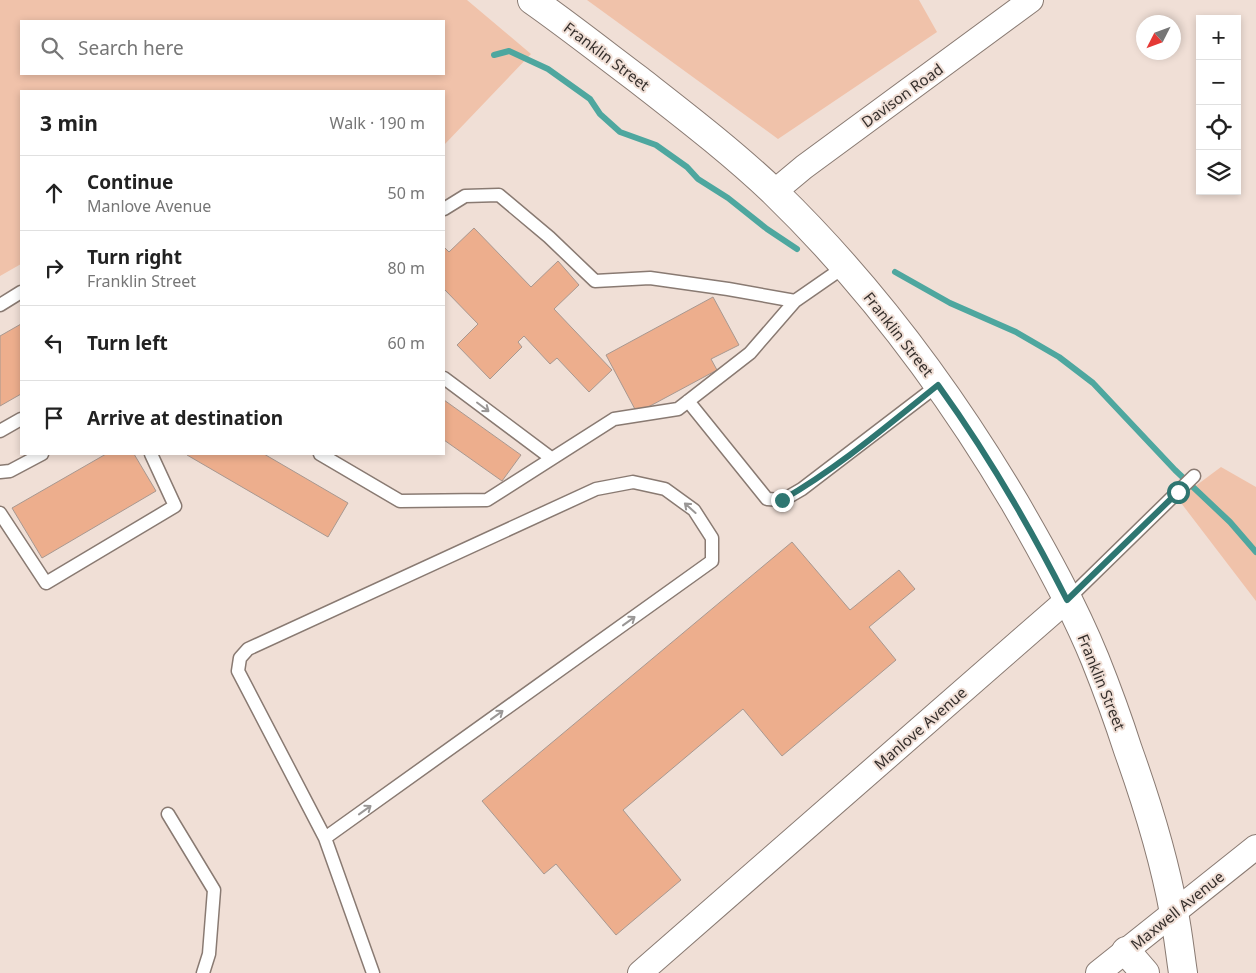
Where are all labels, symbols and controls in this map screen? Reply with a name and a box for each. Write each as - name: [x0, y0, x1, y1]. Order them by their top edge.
- north arrow: [1136, 15, 1181, 60]
- map controls: [1196, 15, 1241, 195]
- button: +: [1196, 15, 1241, 60]
- street label: Franklin Street: [560, 17, 654, 95]
- search box: [20, 20, 445, 75]
- icon: search: [38, 34, 66, 62]
- text: Search here: [78, 35, 184, 61]
- street label: Davison Road: [857, 59, 947, 131]
- button: −: [1196, 60, 1241, 105]
- button: locate: [1196, 105, 1241, 150]
- text: 3 min: [40, 109, 98, 137]
- text: Walk · 190 m: [330, 112, 425, 134]
- button: layers: [1196, 150, 1241, 195]
- text: Continue: [87, 169, 173, 195]
- icon: ahead: [40, 179, 68, 207]
- text: 50 m: [388, 182, 425, 204]
- text: Manlove Avenue: [87, 195, 211, 217]
- text: Turn right: [87, 244, 182, 270]
- icon: right: [40, 254, 68, 282]
- text: 80 m: [388, 257, 425, 279]
- text: Franklin Street: [87, 270, 196, 292]
- street label: Franklin Street: [860, 288, 939, 381]
- icon: left: [40, 329, 68, 357]
- text: Turn left: [87, 330, 168, 356]
- text: 60 m: [388, 332, 425, 354]
- one-way arrow: [476, 402, 490, 412]
- icon: arrive: [40, 404, 68, 432]
- text: Arrive at destination: [87, 405, 283, 431]
- route start: [1167, 481, 1190, 504]
- route end: [771, 489, 794, 512]
- one-way arrow: [684, 503, 697, 515]
- one-way arrow: [622, 616, 636, 626]
- street label: Franklin Street: [1074, 631, 1131, 734]
- street label: Manlove Avenue: [869, 682, 971, 774]
- one-way arrow: [490, 710, 504, 720]
- one-way arrow: [358, 805, 372, 815]
- street label: Maxwell Avenue: [1126, 866, 1228, 954]

